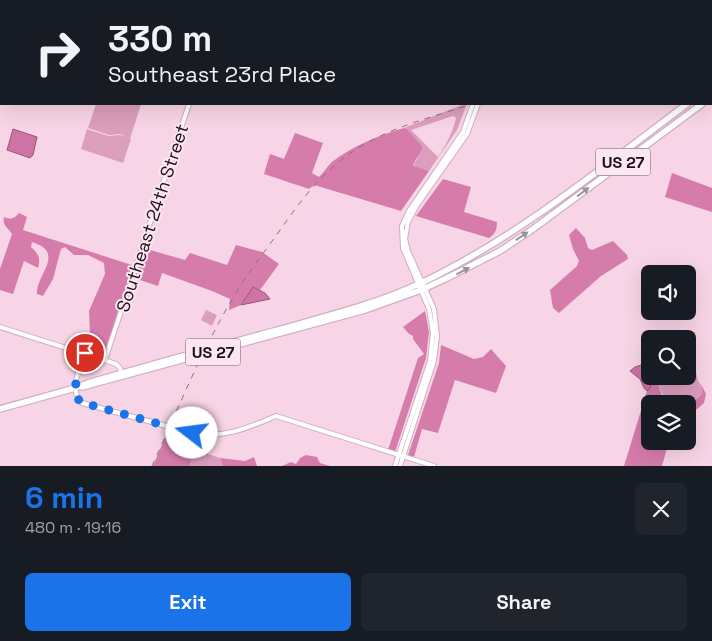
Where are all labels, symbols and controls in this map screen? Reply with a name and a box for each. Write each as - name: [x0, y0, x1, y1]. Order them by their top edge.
- text: 330 m: [108, 17, 212, 61]
- icon: right: [25, 20, 90, 85]
- text: Southeast 23rd Place: [108, 60, 336, 88]
- street label: Southeast 24th Street: [111, 121, 193, 315]
- road number: US 27: [596, 148, 650, 176]
- one-way arrow: [576, 187, 590, 197]
- one-way arrow: [515, 231, 529, 241]
- map controls: [641, 265, 696, 450]
- button: sound: [641, 265, 696, 320]
- one-way arrow: [456, 267, 470, 275]
- button: search: [641, 330, 696, 385]
- pin: [64, 332, 106, 374]
- road number: US 27: [186, 338, 240, 366]
- icon: arrive: [71, 339, 99, 367]
- button: layers: [641, 395, 696, 450]
- position arrow: [165, 406, 217, 458]
- text: 6 min: [25, 478, 103, 517]
- button: close: [635, 483, 687, 535]
- text: 480 m · 19:16: [25, 517, 121, 538]
- button: Exit: [25, 573, 351, 631]
- button: Share: [361, 573, 687, 631]

